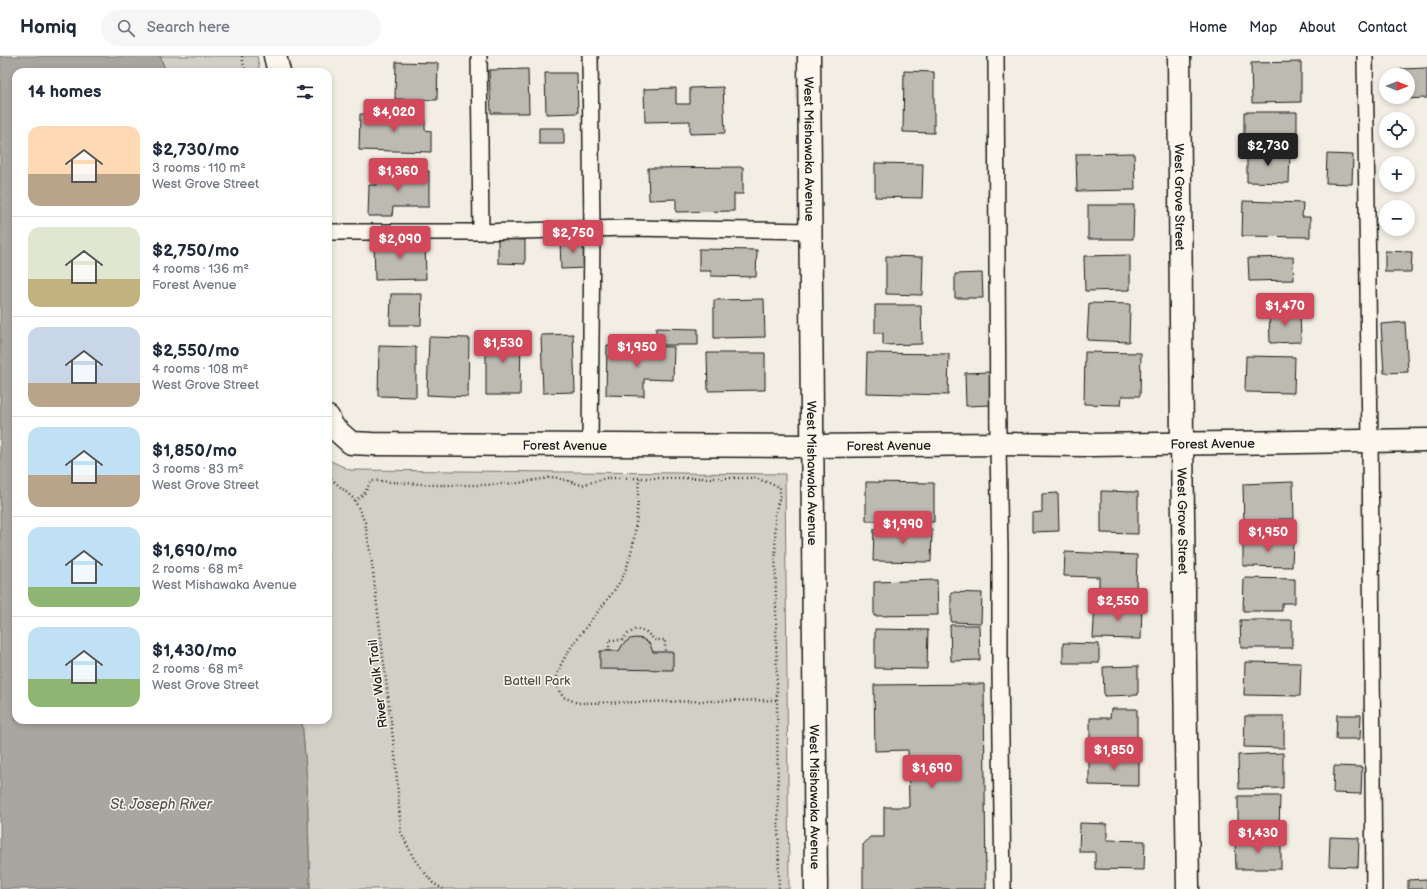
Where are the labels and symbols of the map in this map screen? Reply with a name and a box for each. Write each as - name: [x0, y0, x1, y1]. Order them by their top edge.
- north arrow: [1379, 68, 1415, 104]
- street label: West Mishawaka Avenue: [800, 77, 817, 222]
- pin: $4,020: [361, 99, 427, 133]
- pin: $2,730: [1235, 133, 1301, 167]
- street label: West Grove Street: [1171, 143, 1188, 251]
- pin: $1,360: [365, 158, 431, 192]
- pin: $2,750: [540, 220, 606, 254]
- pin: $2,090: [367, 226, 433, 260]
- pin: $1,470: [1252, 293, 1318, 327]
- pin: $1,530: [470, 330, 536, 364]
- pin: $1,950: [604, 334, 670, 368]
- street label: West Mishawaka Avenue: [803, 401, 820, 546]
- street label: Forest Avenue: [1170, 436, 1255, 453]
- street label: Forest Avenue: [522, 438, 607, 454]
- street label: Forest Avenue: [846, 438, 931, 455]
- street label: West Grove Street: [1173, 467, 1191, 575]
- pin: $1,990: [870, 511, 936, 545]
- pin: $1,950: [1235, 519, 1301, 553]
- pin: $2,550: [1085, 588, 1151, 622]
- street label: River Walk Trail: [365, 639, 391, 729]
- park label: Battell Park: [504, 673, 571, 689]
- street label: West Mishawaka Avenue: [806, 725, 823, 870]
- pin: $1,850: [1081, 737, 1147, 771]
- pin: $1,690: [899, 755, 965, 789]
- water label: St. Joseph River: [110, 796, 213, 813]
- pin: $1,430: [1225, 820, 1291, 854]

